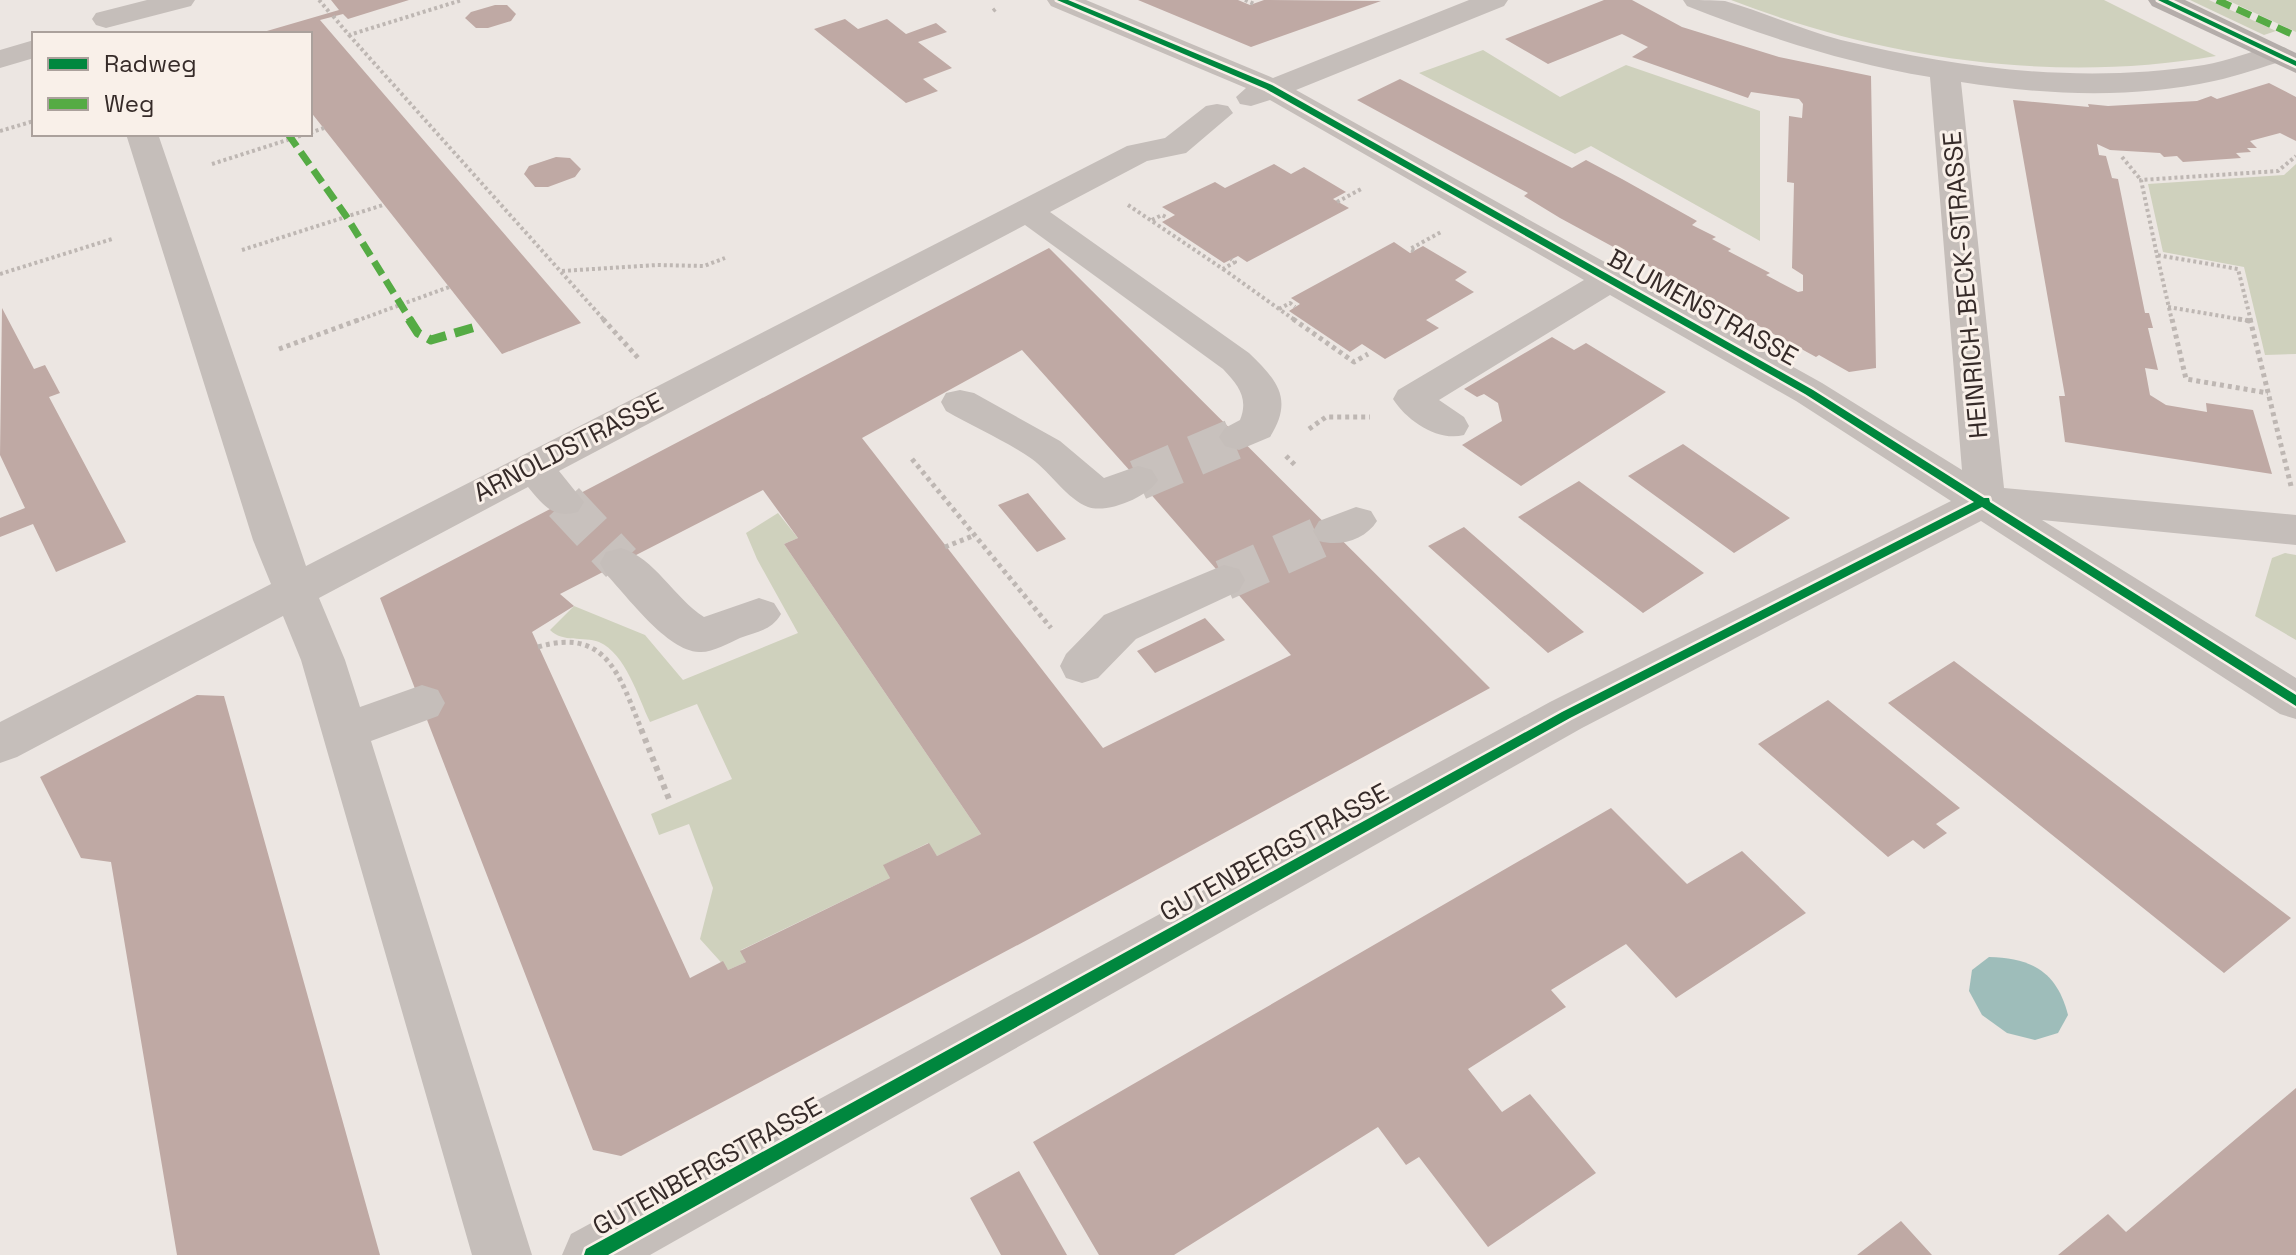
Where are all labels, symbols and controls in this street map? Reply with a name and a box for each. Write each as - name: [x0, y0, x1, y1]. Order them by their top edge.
- legend: [32, 32, 312, 136]
- text: Radweg: [104, 48, 197, 79]
- text: Weg: [104, 88, 154, 119]
- street label: HEINRICH-BECK-STRASSE: [1935, 130, 1995, 440]
- street label: BLUMENSTRASSE: [1602, 241, 1804, 373]
- street label: ARNOLDSTRASSE: [467, 385, 669, 509]
- street label: GUTENBERGSTRASSE: [1153, 775, 1395, 929]
- street label: GUTENBERGSTRASSE: [586, 1089, 828, 1243]

